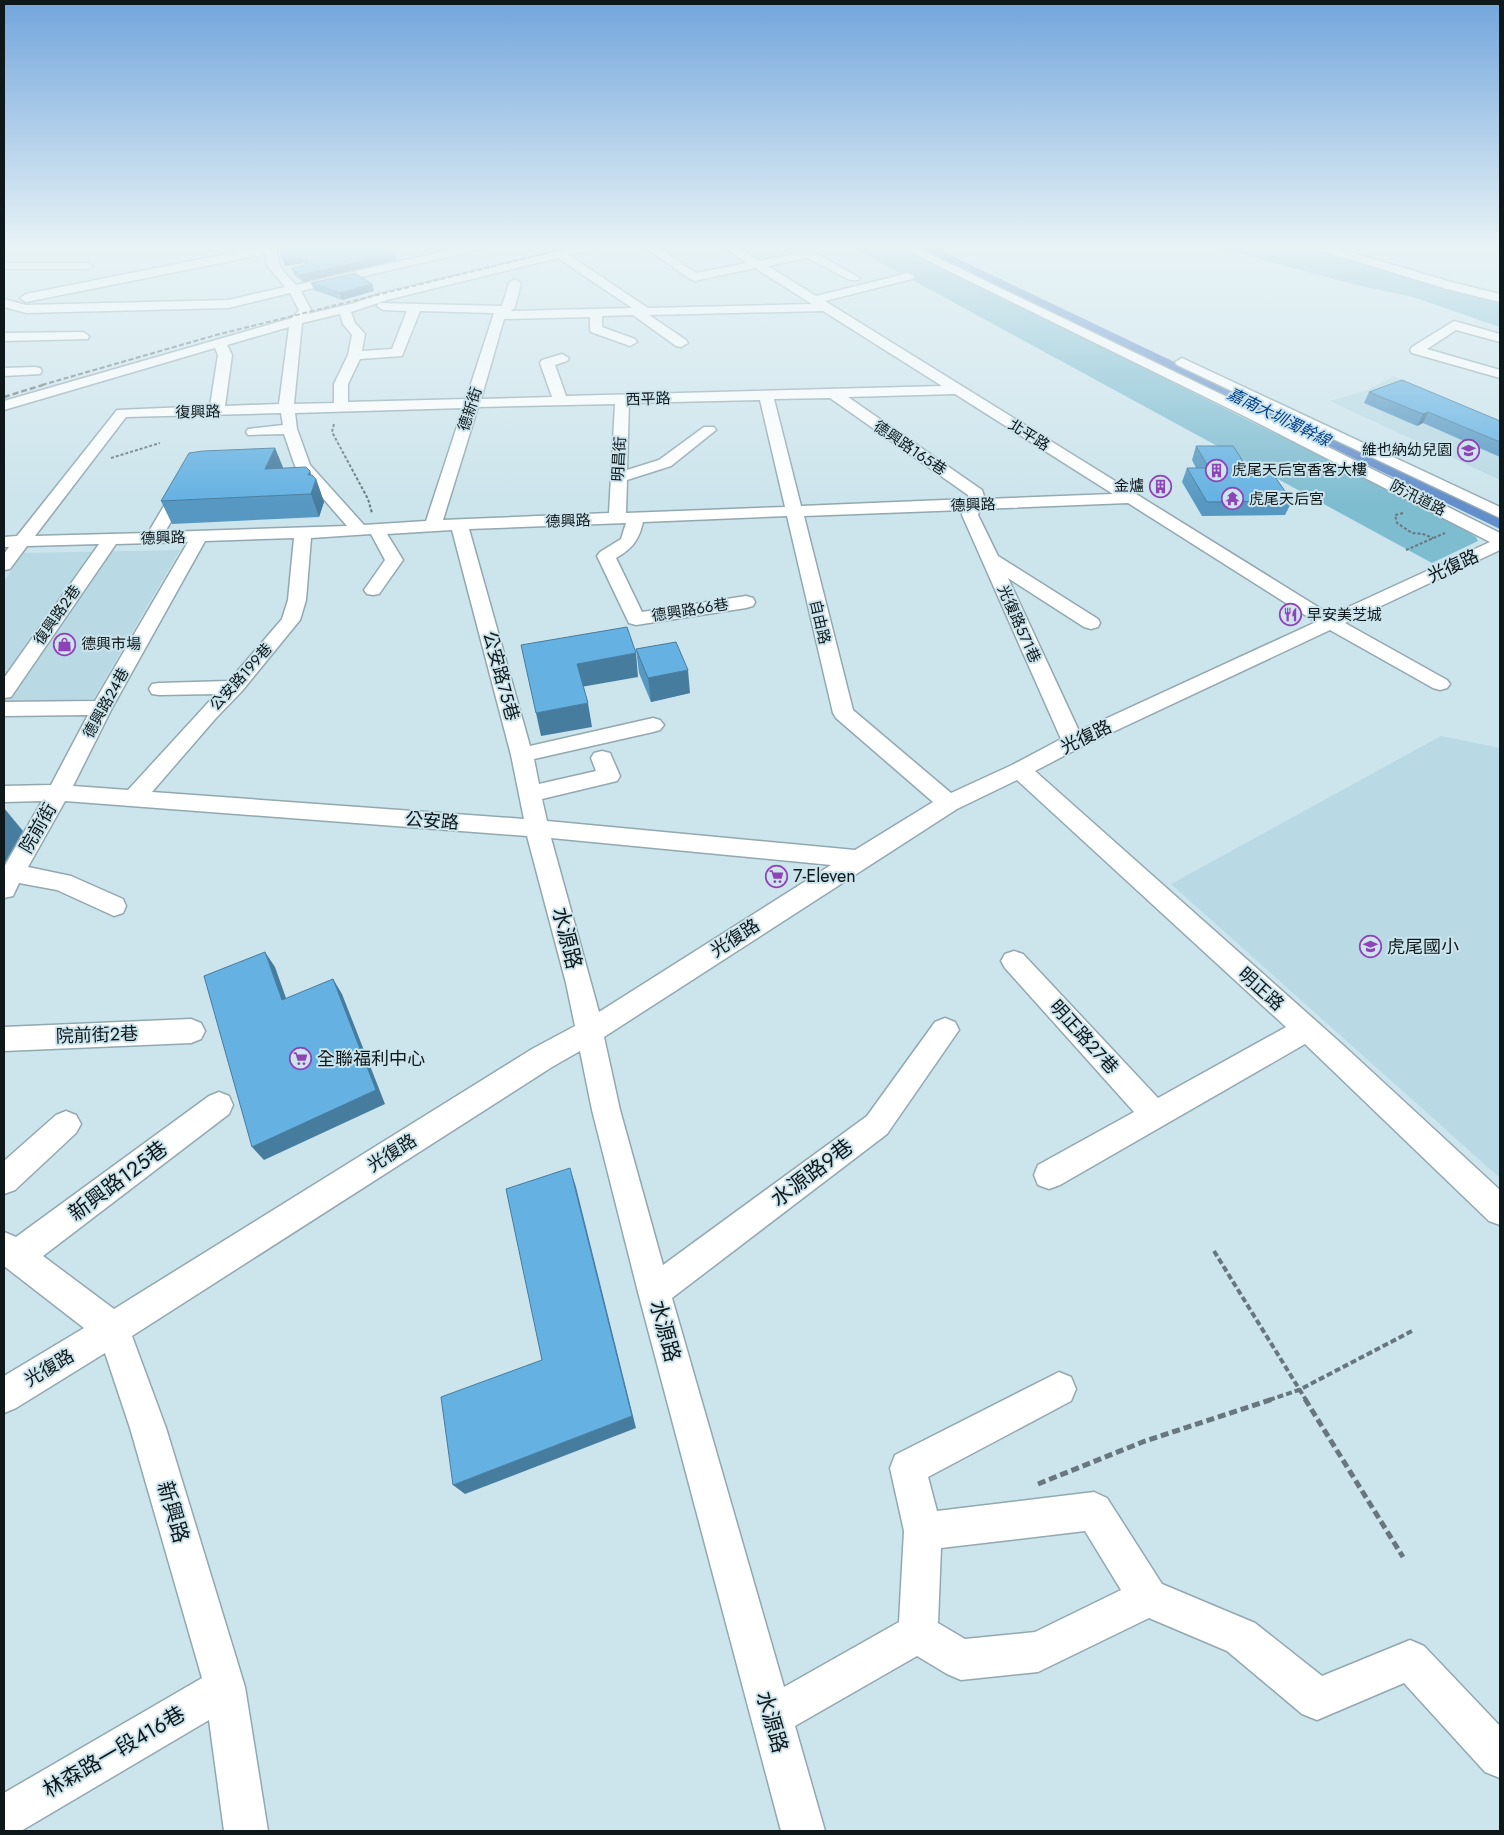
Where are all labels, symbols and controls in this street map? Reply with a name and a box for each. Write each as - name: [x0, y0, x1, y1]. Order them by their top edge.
- water label: 嘉南大圳濁幹線: [1224, 382, 1336, 453]
- street label: 德新街: [453, 384, 487, 434]
- street label: 西平路: [625, 387, 671, 411]
- street label: 復興路: [175, 401, 221, 423]
- street label: 北平路: [1004, 414, 1054, 456]
- street label: 德興路165巷: [869, 415, 951, 481]
- street label: 明昌街: [607, 436, 631, 482]
- school or university icon: 維也納幼兒園: [1456, 438, 1480, 462]
- place label: 維也納幼兒園: [1362, 439, 1452, 461]
- building icon: 虎尾天后宮香客大樓: [1204, 458, 1228, 482]
- place label: 虎尾天后宮香客大樓: [1232, 459, 1367, 481]
- building icon: 金爐: [1148, 474, 1172, 498]
- place label: 金爐: [1114, 475, 1144, 497]
- street label: 防汛道路: [1386, 475, 1450, 521]
- temple icon: 虎尾天后宮: [1221, 487, 1245, 511]
- place label: 虎尾天后宮: [1249, 488, 1324, 510]
- street label: 德興路: [950, 493, 996, 517]
- street label: 德興路: [545, 509, 591, 533]
- street label: 德興路: [140, 526, 186, 550]
- street label: 光復路: [1423, 543, 1483, 589]
- street label: 復興路2巷: [28, 581, 86, 649]
- street label: 光復路571巷: [992, 582, 1046, 666]
- street label: 德興路66巷: [650, 593, 730, 627]
- street label: 自由路: [804, 598, 836, 646]
- restaurant icon: 早安美芝城: [1279, 603, 1303, 627]
- place label: 早安美芝城: [1307, 604, 1382, 626]
- street label: 公安路75巷: [477, 628, 525, 724]
- shop icon: 德興市場: [53, 632, 77, 656]
- place label: 德興市場: [81, 633, 141, 655]
- street label: 公安路199巷: [205, 638, 277, 716]
- street label: 德興路24巷: [78, 664, 134, 742]
- street label: 光復路: [1056, 713, 1116, 761]
- street label: 院前街: [13, 798, 63, 858]
- street label: 公安路: [404, 806, 460, 836]
- place label: 7-Eleven: [793, 863, 856, 889]
- supermarket icon: 7-Eleven: [765, 864, 789, 888]
- street label: 水源路: [545, 904, 589, 972]
- street label: 光復路: [705, 912, 765, 964]
- place label: 虎尾國小: [1387, 934, 1459, 960]
- school or university icon: 虎尾國小: [1359, 935, 1383, 959]
- street label: 明正路: [1232, 961, 1290, 1017]
- street label: 明正路27巷: [1044, 994, 1124, 1080]
- street label: 院前街2巷: [55, 1021, 139, 1049]
- place label: 全聯福利中心: [317, 1046, 425, 1072]
- supermarket icon: 全聯福利中心: [289, 1047, 313, 1071]
- street label: 光復路: [362, 1128, 422, 1178]
- street label: 水源路9巷: [765, 1132, 859, 1214]
- street label: 新興路125巷: [62, 1134, 174, 1228]
- street label: 水源路: [642, 1297, 688, 1365]
- street label: 光復路: [19, 1343, 79, 1393]
- street label: 新興路: [150, 1478, 196, 1546]
- street label: 水源路: [749, 1688, 795, 1756]
- street label: 林森路一段416巷: [37, 1699, 191, 1805]

